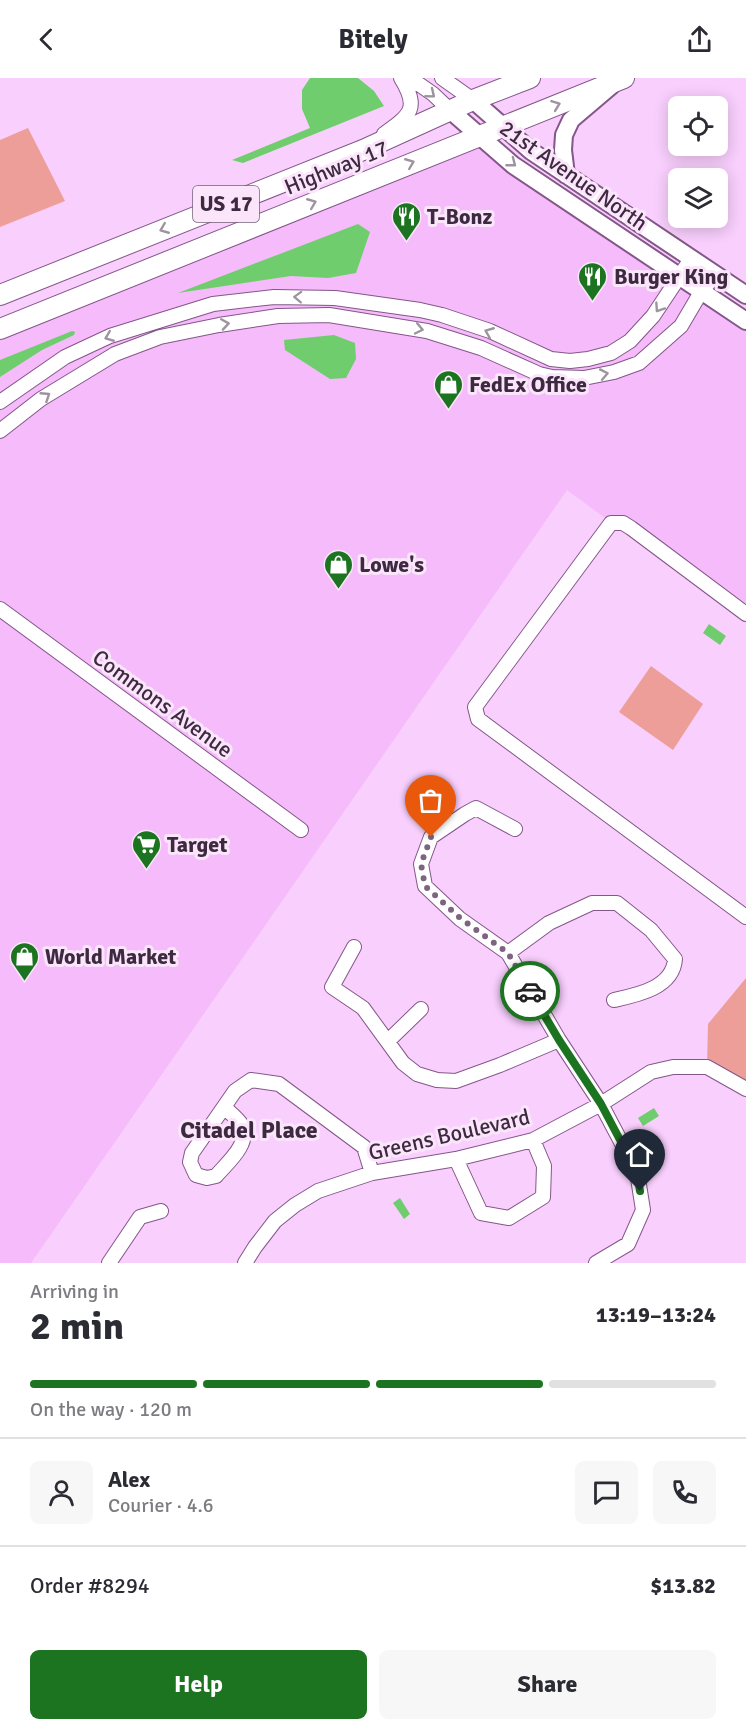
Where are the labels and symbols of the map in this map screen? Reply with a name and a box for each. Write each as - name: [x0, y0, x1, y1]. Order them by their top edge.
- one-way arrow: [425, 86, 436, 97]
- one-way arrow: [550, 100, 561, 112]
- street label: 21st Avenue North: [495, 114, 653, 236]
- street label: Highway 17: [280, 134, 392, 200]
- one-way arrow: [505, 155, 516, 166]
- one-way arrow: [404, 158, 415, 170]
- road number: US 17: [193, 186, 259, 222]
- one-way arrow: [306, 197, 317, 210]
- restaurant icon: T-Bonz: [390, 200, 422, 242]
- place label: T-Bonz: [427, 203, 493, 230]
- one-way arrow: [159, 222, 170, 234]
- restaurant icon: Burger King: [577, 260, 609, 302]
- place label: Burger King: [614, 263, 729, 290]
- one-way arrow: [294, 291, 303, 304]
- one-way arrow: [655, 301, 666, 312]
- one-way arrow: [221, 318, 230, 330]
- one-way arrow: [413, 322, 423, 335]
- one-way arrow: [484, 326, 495, 339]
- one-way arrow: [104, 330, 115, 342]
- shop icon: FedEx Office: [432, 368, 464, 410]
- one-way arrow: [599, 368, 609, 381]
- place label: FedEx Office: [469, 371, 587, 398]
- one-way arrow: [40, 391, 50, 403]
- shop icon: Lowe's: [322, 548, 354, 590]
- place label: Lowe's: [359, 551, 424, 578]
- street label: Commons Avenue: [87, 644, 238, 763]
- pin: [405, 775, 456, 837]
- supermarket icon: Target: [130, 828, 162, 870]
- place label: Target: [167, 831, 227, 858]
- shop icon: World Market: [8, 940, 40, 982]
- place label: World Market: [45, 943, 176, 970]
- courier: [500, 961, 560, 1021]
- street label: Greens Boulevard: [366, 1103, 532, 1166]
- district label: Citadel Place: [180, 1115, 318, 1145]
- pin: [614, 1129, 665, 1191]

